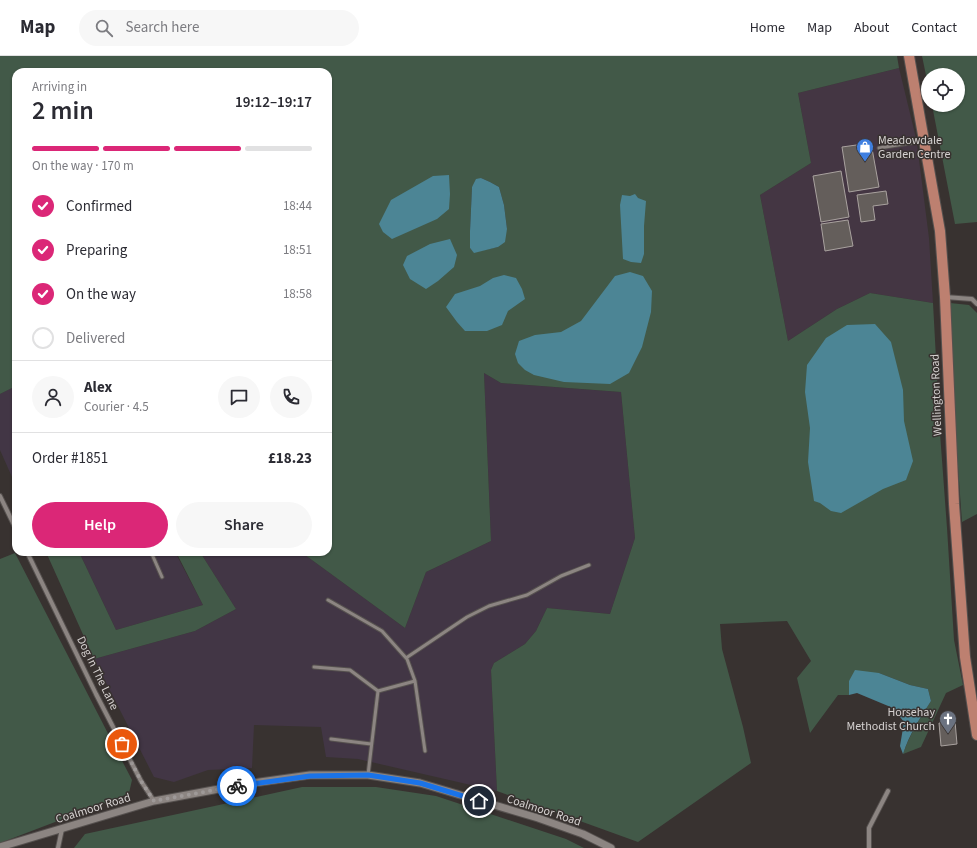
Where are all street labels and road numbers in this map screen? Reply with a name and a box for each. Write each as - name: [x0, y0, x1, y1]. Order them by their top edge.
- street label: Wellington Road: [927, 354, 946, 436]
- street label: Dog In The Lane: [72, 633, 123, 713]
- street label: Coalmoor Road: [54, 789, 133, 828]
- street label: Coalmoor Road: [504, 790, 583, 831]

